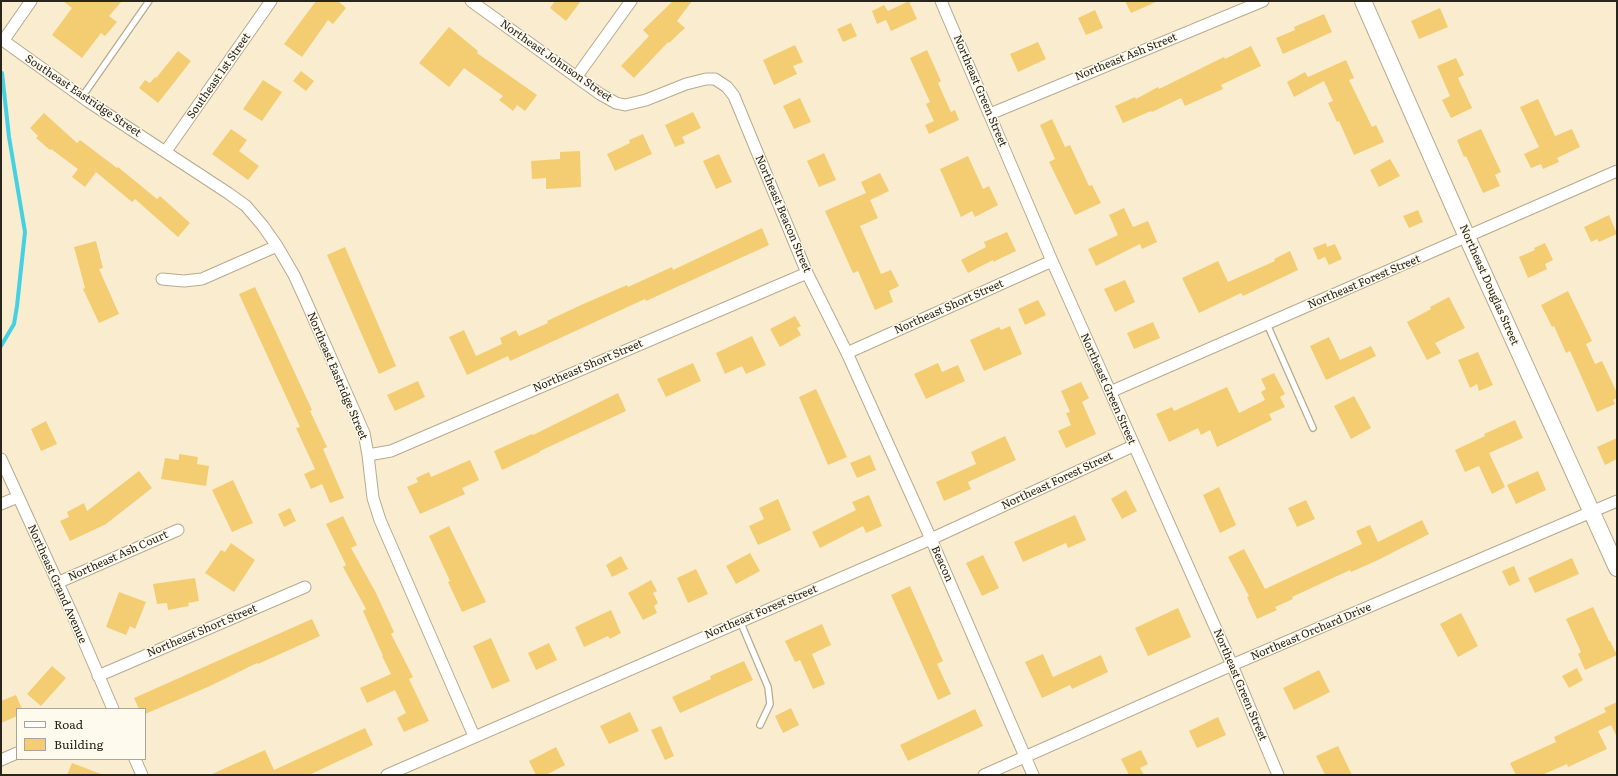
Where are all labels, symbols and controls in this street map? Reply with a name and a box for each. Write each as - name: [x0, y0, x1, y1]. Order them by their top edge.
- street label: Northeast Johnson Street: [498, 17, 614, 105]
- street label: Northeast Ash Street: [1073, 30, 1179, 84]
- street label: Southeast 1st Street: [184, 31, 254, 121]
- street label: Northeast Green Street: [950, 33, 1010, 149]
- street label: Southeast Eastridge Street: [22, 52, 144, 140]
- street label: Northeast Beacon Street: [752, 153, 814, 275]
- street label: Northeast Douglas Street: [1456, 223, 1522, 347]
- street label: Northeast Forest Street: [1306, 252, 1422, 312]
- street label: Northeast Short Street: [892, 277, 1006, 337]
- street label: Northeast Eastridge Street: [304, 310, 370, 442]
- street label: Northeast Green Street: [1077, 331, 1139, 447]
- street label: Northeast Short Street: [531, 337, 645, 395]
- street label: Northeast Forest Street: [999, 449, 1115, 513]
- street label: Northeast Grand Avenue: [25, 522, 89, 646]
- street label: Northeast Ash Court: [66, 528, 170, 584]
- street label: Beacon: [928, 544, 956, 584]
- street label: Northeast Forest Street: [703, 582, 819, 642]
- street label: Northeast Orchard Drive: [1249, 601, 1373, 663]
- street label: Northeast Short Street: [145, 602, 259, 660]
- street label: Northeast Green Street: [1210, 627, 1270, 743]
- legend: [16, 708, 146, 760]
- text: Road: [54, 715, 83, 733]
- text: Building: [54, 735, 103, 753]

